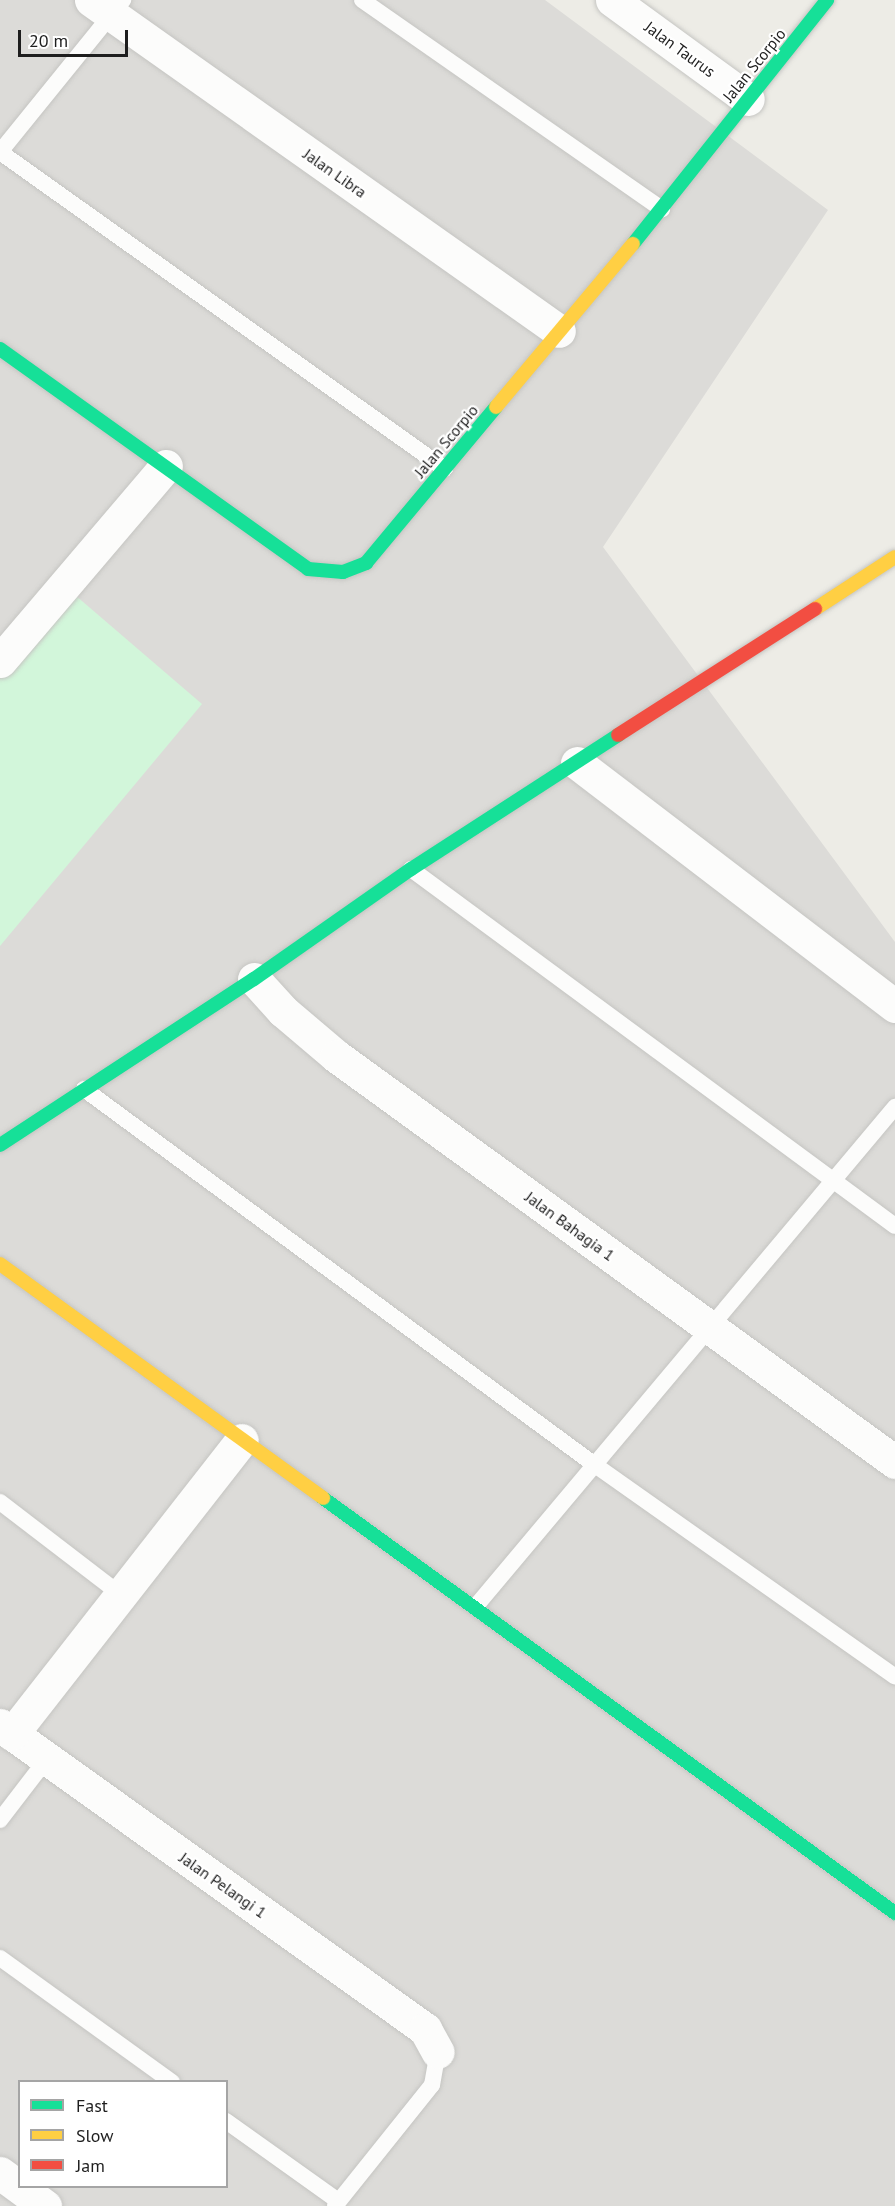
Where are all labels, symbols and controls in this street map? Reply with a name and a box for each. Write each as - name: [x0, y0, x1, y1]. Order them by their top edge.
- street label: Jalan Taurus: [641, 17, 719, 81]
- scale bar: [21, 18, 130, 56]
- street label: Jalan Scorpio: [719, 24, 789, 106]
- text: 20 m: [29, 29, 68, 52]
- street label: Jalan Libra: [300, 144, 370, 202]
- street label: Jalan Scorpio: [410, 401, 482, 481]
- street label: Jalan Bahagia 1: [521, 1187, 619, 1265]
- street label: Jalan Pelangi 1: [176, 1848, 270, 1922]
- legend: [18, 2080, 228, 2188]
- text: Fast: [76, 2094, 108, 2117]
- text: Slow: [76, 2124, 114, 2147]
- text: Jam: [76, 2154, 105, 2177]

